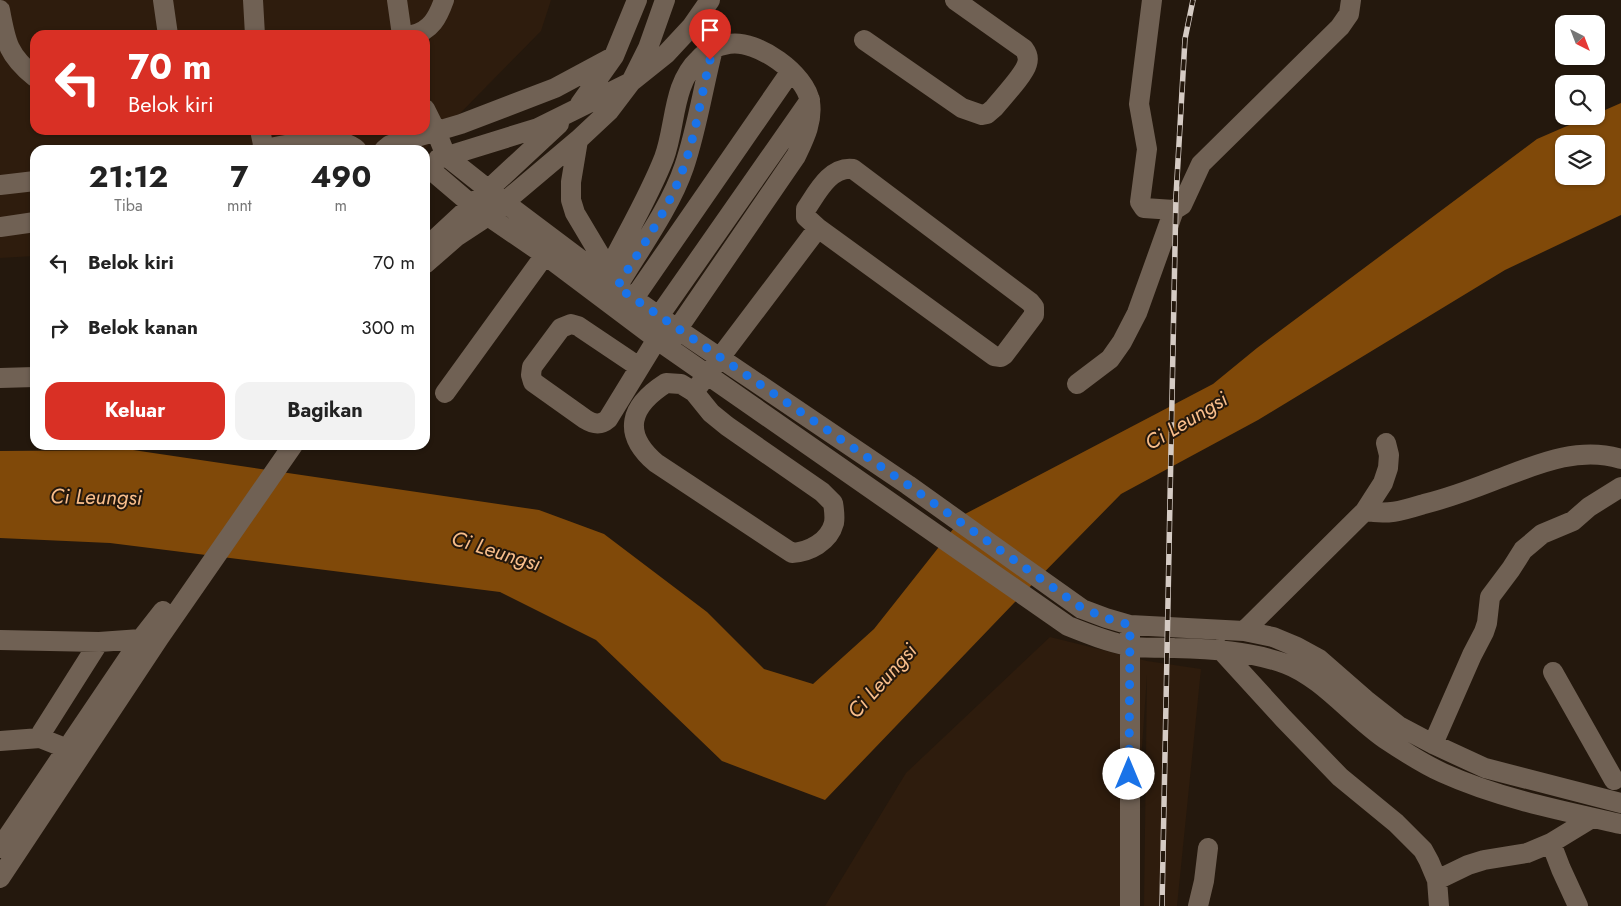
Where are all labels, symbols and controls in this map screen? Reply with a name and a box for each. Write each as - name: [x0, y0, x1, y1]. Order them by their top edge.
- pin: [689, 9, 731, 60]
- north arrow: [1555, 15, 1605, 65]
- map controls: [1555, 15, 1605, 185]
- icon: arrive: [696, 16, 724, 44]
- text: 70 m: [128, 42, 211, 92]
- icon: left: [45, 50, 110, 115]
- button: search: [1555, 75, 1605, 125]
- text: Belok kiri: [128, 88, 214, 120]
- button: layers: [1555, 135, 1605, 185]
- text: 21:12: [89, 155, 168, 198]
- text: 7: [230, 155, 248, 198]
- text: 490: [310, 155, 371, 198]
- text: Tiba: [114, 194, 143, 217]
- text: mnt: [227, 194, 252, 217]
- text: m: [335, 194, 347, 217]
- icon: left: [45, 249, 73, 277]
- text: Belok kiri: [88, 249, 174, 276]
- text: 70 m: [373, 249, 415, 276]
- icon: right: [45, 314, 73, 342]
- text: Belok kanan: [88, 314, 198, 341]
- text: 300 m: [361, 314, 415, 341]
- button: Keluar: [45, 382, 225, 440]
- button: Bagikan: [235, 382, 415, 440]
- water label: Ci Leungsi: [1139, 384, 1234, 457]
- water label: Ci Leungsi: [50, 481, 143, 513]
- water label: Ci Leungsi: [448, 523, 545, 579]
- water label: Ci Leungsi: [840, 636, 924, 725]
- position arrow: [1102, 747, 1154, 799]

